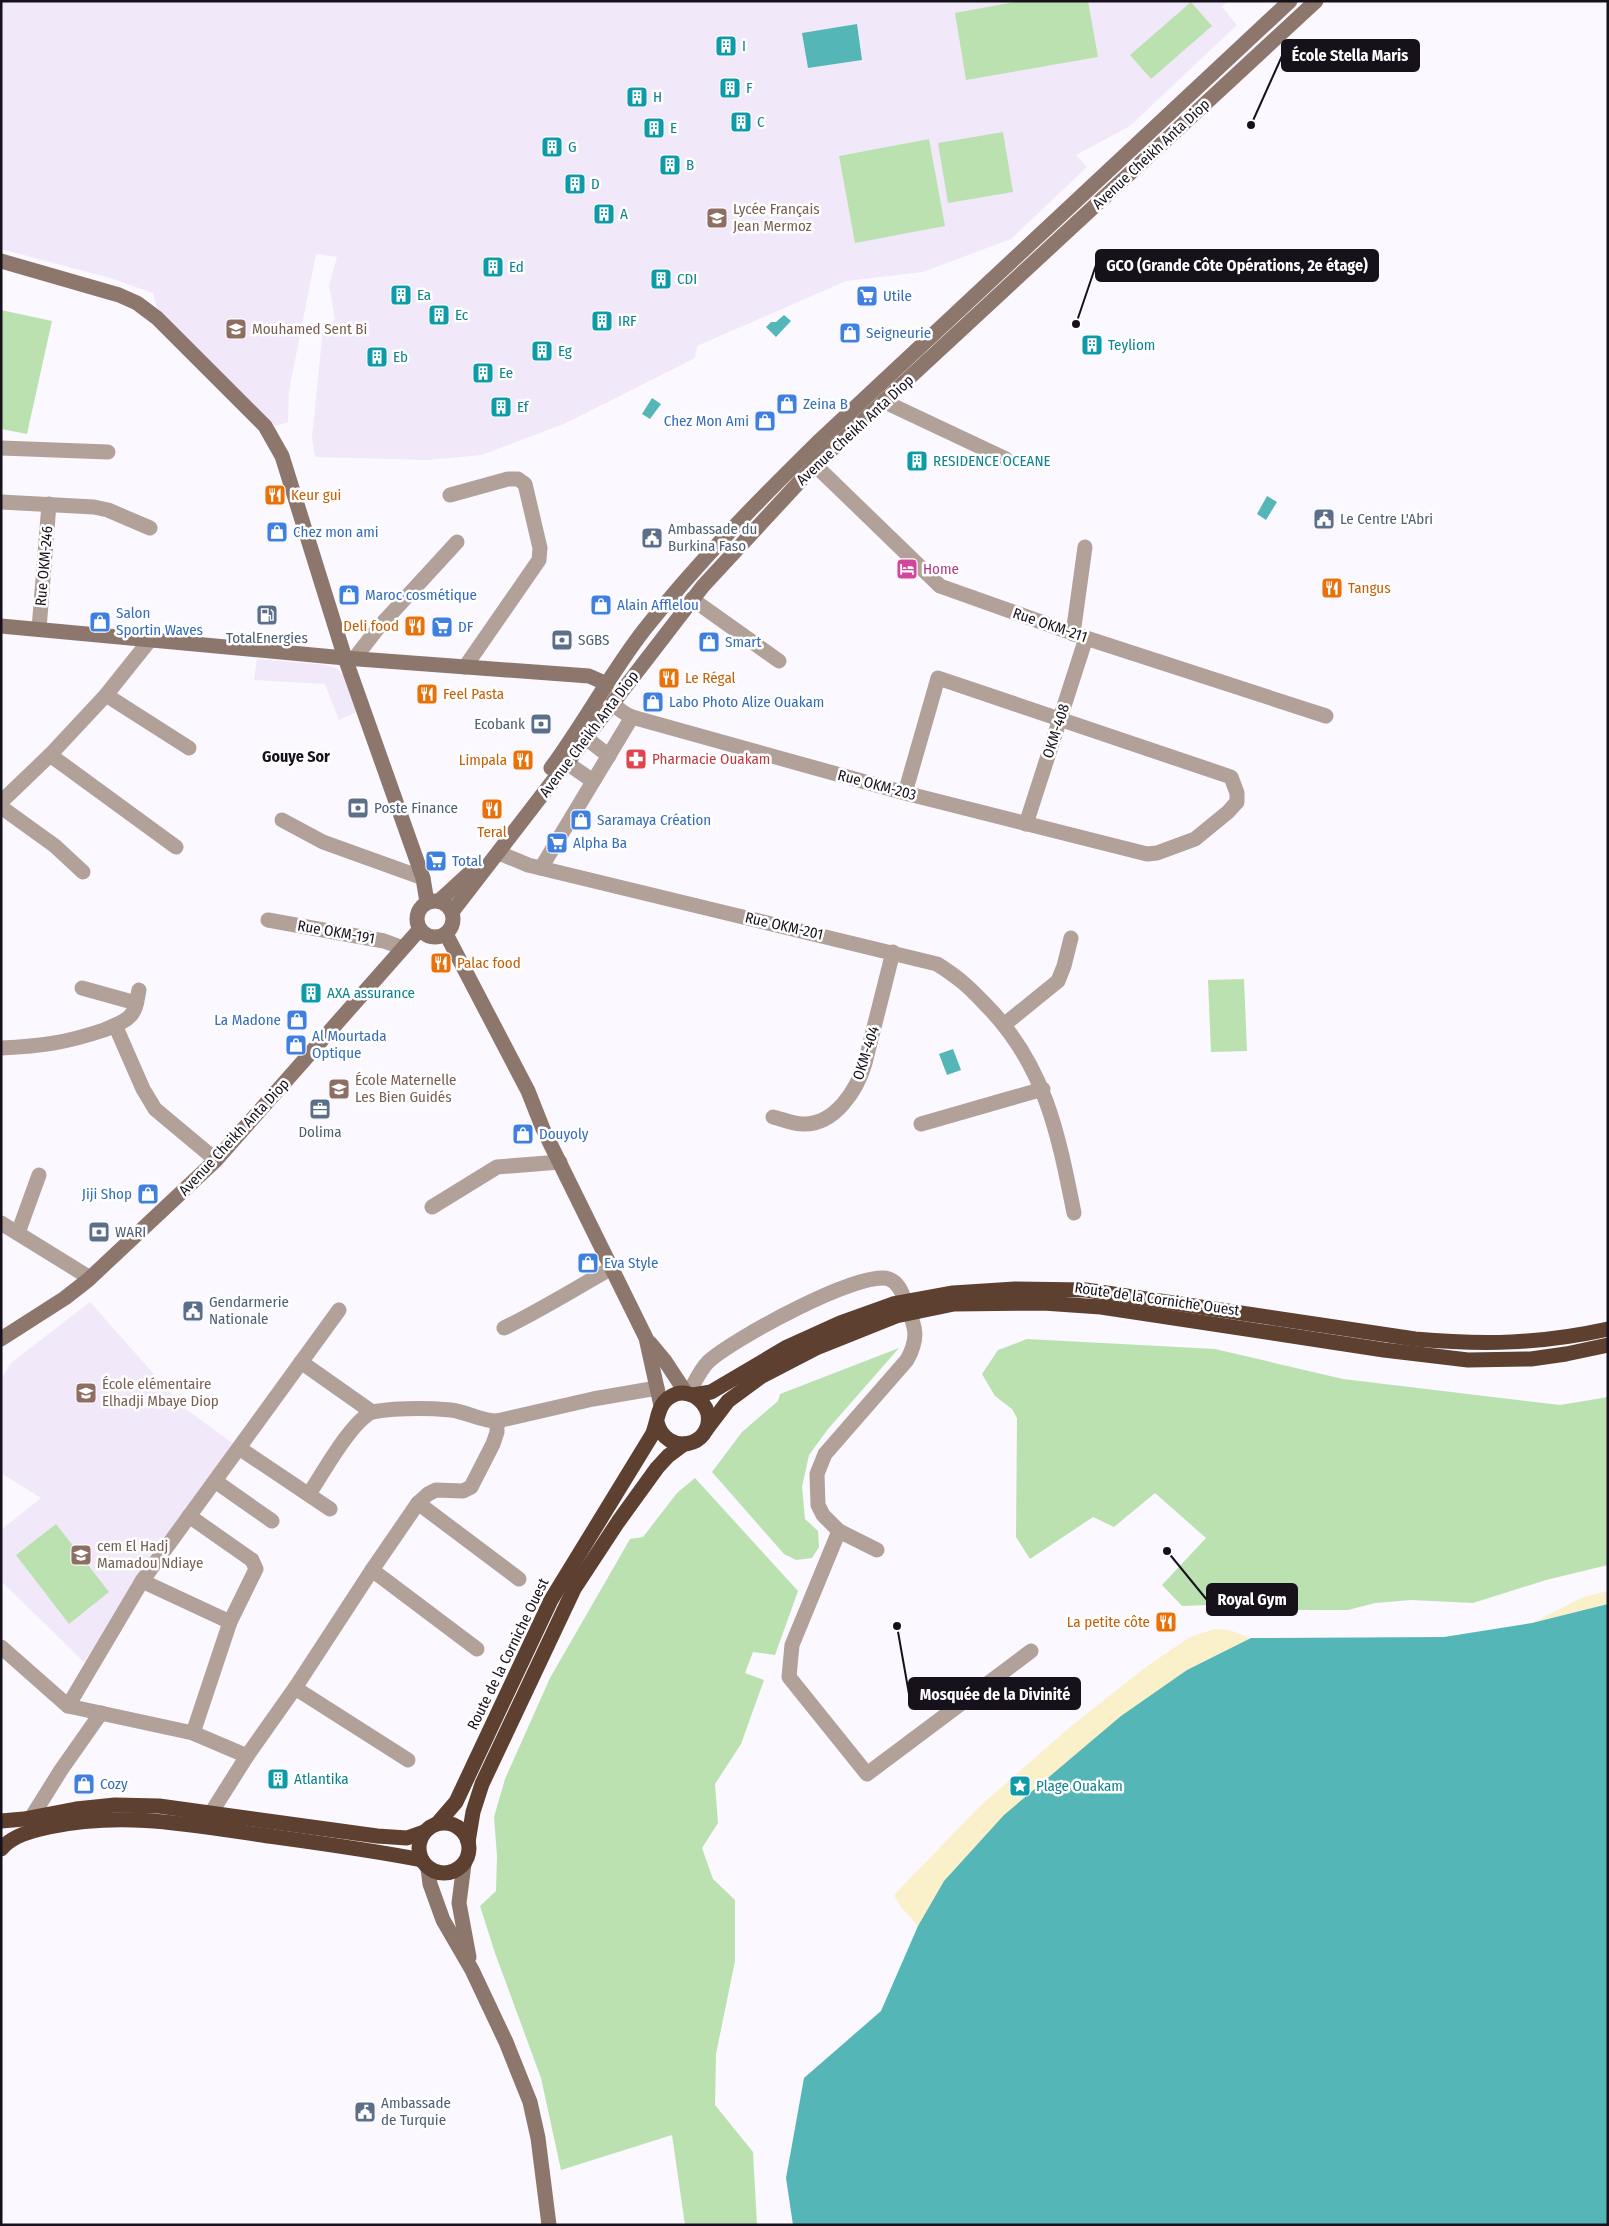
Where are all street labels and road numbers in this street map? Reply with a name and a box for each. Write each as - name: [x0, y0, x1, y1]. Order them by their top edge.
- street label: Avenue Cheikh Anta Diop: [1089, 95, 1213, 213]
- street label: Avenue Cheikh Anta Diop: [793, 371, 917, 489]
- street label: Rue OKM-246: [32, 525, 56, 607]
- street label: Rue OKM-211: [1010, 604, 1090, 646]
- street label: Avenue Cheikh Anta Diop: [536, 667, 642, 801]
- street label: OKM-408: [1039, 702, 1073, 760]
- street label: Rue OKM-203: [836, 766, 918, 804]
- street label: Rue OKM-201: [743, 908, 825, 944]
- street label: Rue OKM-191: [296, 916, 376, 948]
- street label: OKM-404: [849, 1024, 883, 1082]
- street label: Avenue Cheikh Anta Diop: [175, 1075, 293, 1199]
- street label: Route de la Corniche Ouest: [1073, 1279, 1241, 1320]
- street label: Route de la Corniche Ouest: [463, 1575, 553, 1733]

